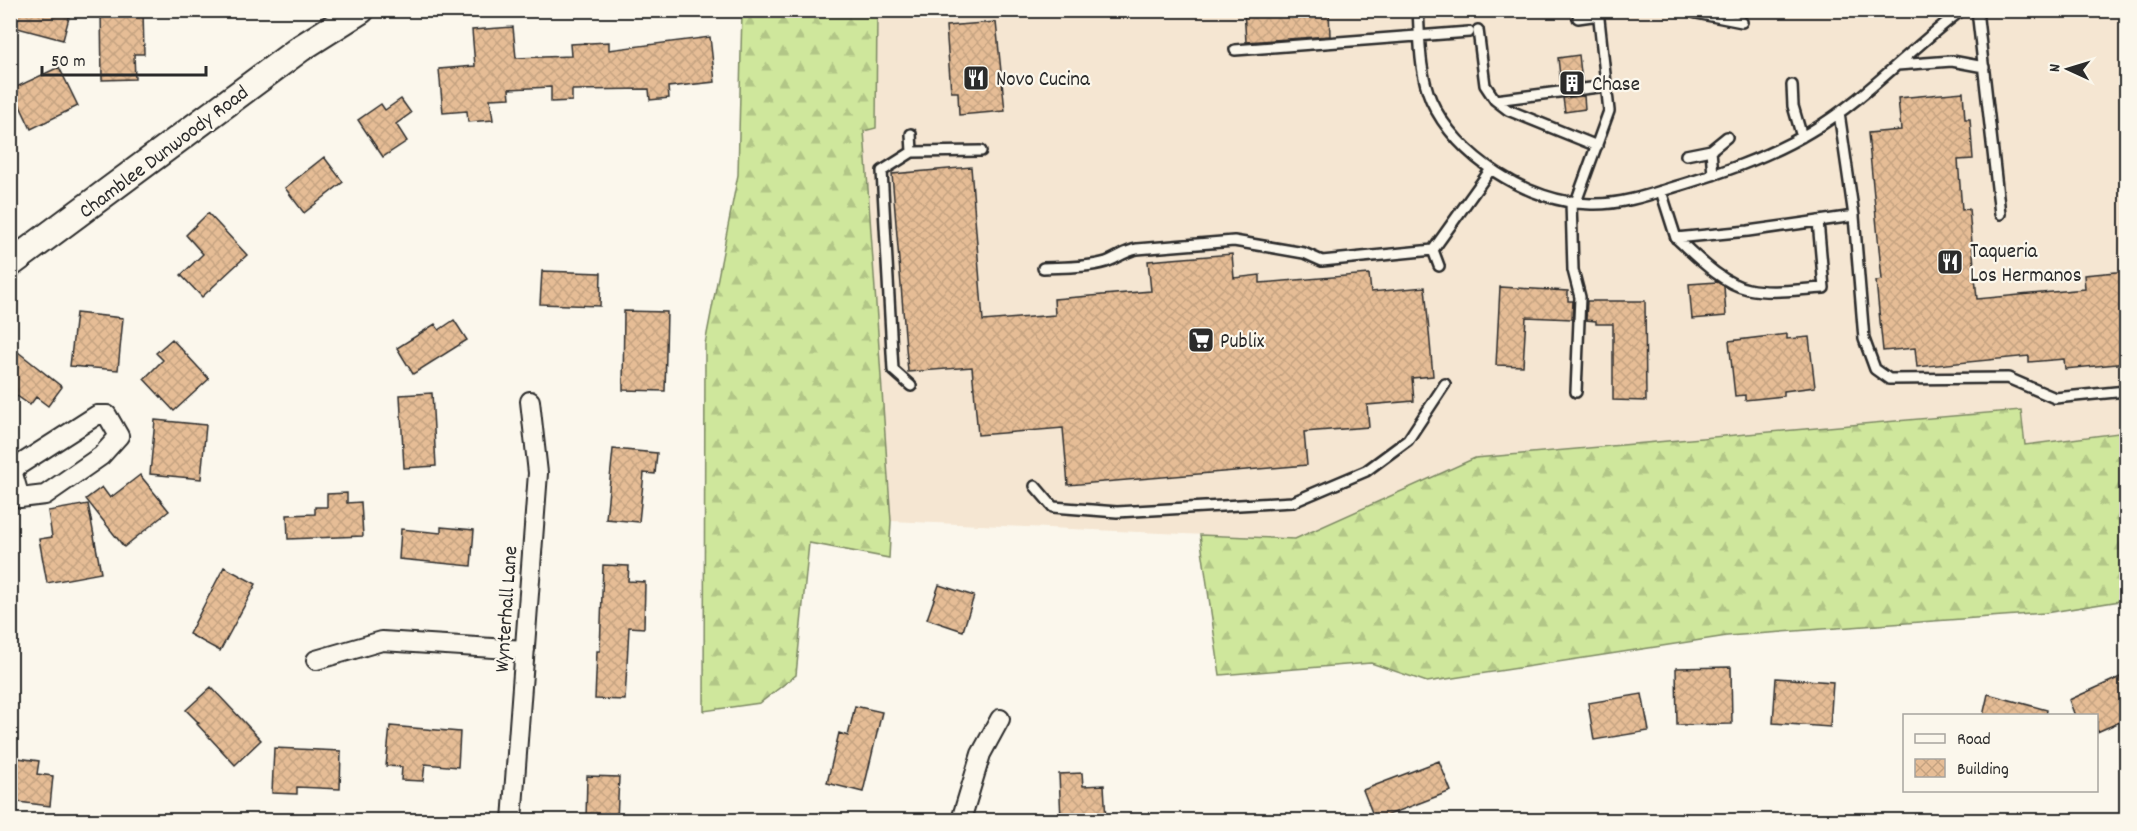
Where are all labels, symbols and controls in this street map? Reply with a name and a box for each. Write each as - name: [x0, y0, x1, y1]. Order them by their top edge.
- scale bar: [42, 39, 206, 77]
- north arrow: [2038, 39, 2098, 99]
- text: 50 m: [51, 50, 86, 75]
- restaurant icon: Novo Cucina: [961, 63, 991, 93]
- text: N: [2044, 63, 2067, 73]
- place label: Novo Cucina: [996, 66, 1091, 96]
- building icon: Chase: [1557, 68, 1587, 98]
- place label: Chase: [1592, 71, 1640, 101]
- street label: Chamblee Dunwoody Road: [74, 79, 256, 227]
- place label: Taqueria Los Hermanos: [1970, 238, 2082, 292]
- restaurant icon: Taqueria Los Hermanos: [1935, 247, 1965, 277]
- supermarket icon: Publix: [1186, 325, 1216, 355]
- place label: Publix: [1220, 328, 1265, 358]
- street label: Wynterhall Lane: [489, 545, 527, 673]
- legend: [1903, 714, 2098, 792]
- text: Road: [1957, 728, 1991, 753]
- text: Building: [1957, 758, 2009, 783]

